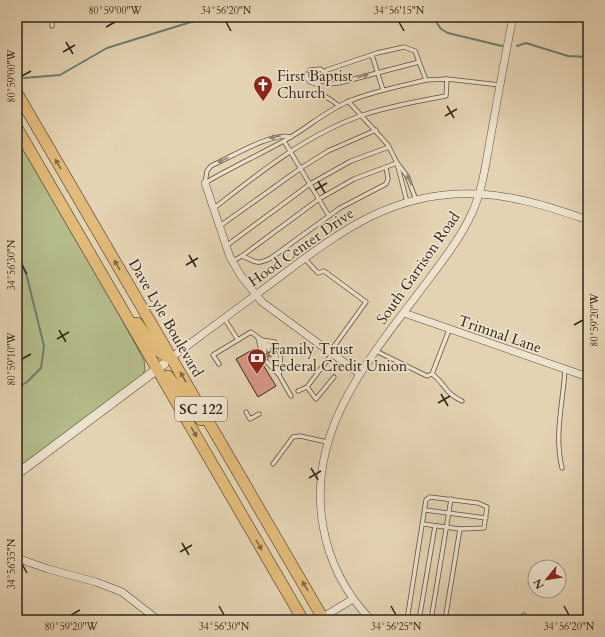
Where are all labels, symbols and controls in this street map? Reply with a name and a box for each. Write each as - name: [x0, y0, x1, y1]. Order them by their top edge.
- text: 80°59'00"W: [88, 4, 143, 18]
- text: 34°56'20"N: [201, 4, 252, 18]
- text: 34°56'15"N: [374, 4, 425, 18]
- text: 80°59'00"W: [5, 48, 19, 103]
- place label: First Baptist Church: [277, 66, 353, 103]
- one-way arrow: [358, 73, 370, 79]
- church icon: First Baptist Church: [252, 74, 274, 102]
- one-way arrow: [269, 135, 281, 141]
- one-way arrow: [217, 157, 229, 163]
- one-way arrow: [54, 158, 61, 170]
- one-way arrow: [405, 174, 411, 186]
- street label: Hood Center Drive: [244, 203, 358, 291]
- street label: South Garrison Road: [372, 208, 464, 328]
- text: 34°56'30"N: [5, 239, 19, 290]
- street label: Dave Lyle Boulevard: [124, 255, 208, 381]
- one-way arrow: [114, 259, 121, 271]
- text: 80°59'20"W: [588, 292, 602, 347]
- street label: Trimnal Lane: [456, 310, 545, 358]
- text: 80°59'10"W: [5, 331, 19, 386]
- place label: Family Trust Federal Credit Union: [271, 339, 408, 376]
- bank icon: Family Trust Federal Credit Union: [246, 347, 268, 375]
- one-way arrow: [179, 371, 186, 383]
- road number: SC 122: [175, 397, 227, 421]
- one-way arrow: [190, 426, 197, 438]
- text: 34°56'35"N: [5, 538, 19, 589]
- one-way arrow: [256, 539, 263, 551]
- north arrow: [527, 559, 567, 599]
- text: N: [530, 575, 548, 592]
- one-way arrow: [301, 580, 308, 592]
- text: 80°59'20"W: [44, 620, 99, 634]
- text: 34°56'30"N: [199, 620, 250, 634]
- text: 34°56'25"N: [371, 620, 422, 634]
- text: 34°56'20"N: [544, 620, 595, 634]

